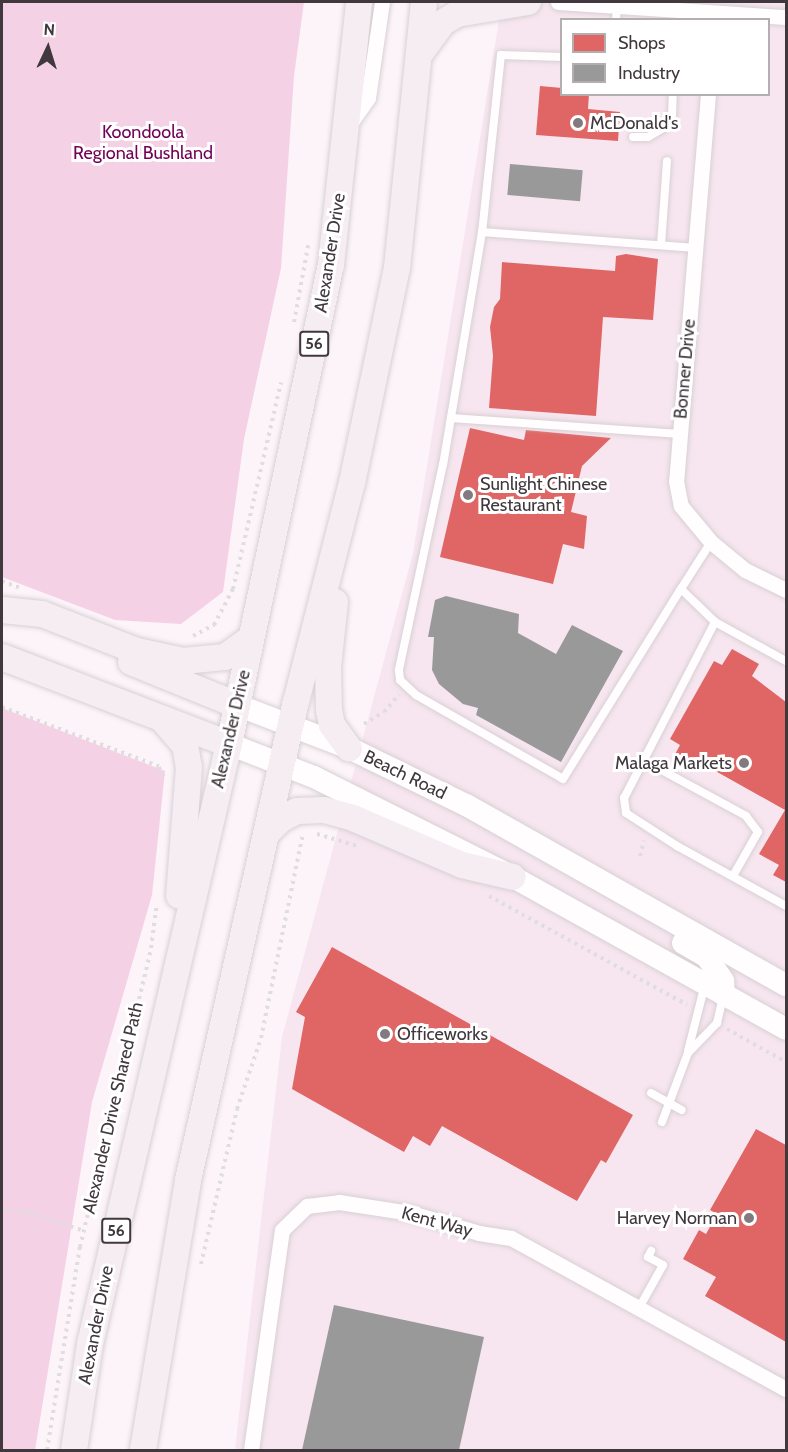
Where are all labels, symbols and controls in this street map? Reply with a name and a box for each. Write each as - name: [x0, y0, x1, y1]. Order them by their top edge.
- north arrow: [18, 18, 78, 78]
- legend: [560, 18, 770, 96]
- text: N: [43, 20, 56, 39]
- text: Shops: [618, 32, 666, 54]
- text: Industry: [618, 62, 680, 84]
- place label: McDonald's: [590, 112, 678, 134]
- marker: McDonald's: [571, 116, 585, 130]
- park label: Koondoola Regional Bushland: [73, 122, 213, 164]
- street label: Alexander Drive: [310, 192, 350, 314]
- street label: Bonner Drive: [670, 318, 700, 420]
- road number: 56: [299, 331, 329, 357]
- place label: Sunlight Chinese Restaurant: [480, 474, 607, 516]
- marker: Sunlight Chinese Restaurant: [461, 488, 475, 502]
- street label: Alexander Drive: [207, 668, 255, 790]
- street label: Beach Road: [360, 746, 450, 804]
- place label: Malaga Markets: [615, 752, 732, 774]
- marker: Malaga Markets: [737, 756, 751, 770]
- street label: Alexander Drive Shared Path: [78, 1000, 148, 1216]
- place label: Officeworks: [397, 1023, 488, 1045]
- marker: Officeworks: [378, 1027, 392, 1041]
- street label: Kent Way: [399, 1202, 475, 1242]
- place label: Harvey Norman: [617, 1207, 737, 1229]
- marker: Harvey Norman: [742, 1211, 756, 1225]
- road number: 56: [101, 1218, 131, 1244]
- street label: Alexander Drive: [74, 1264, 118, 1386]

